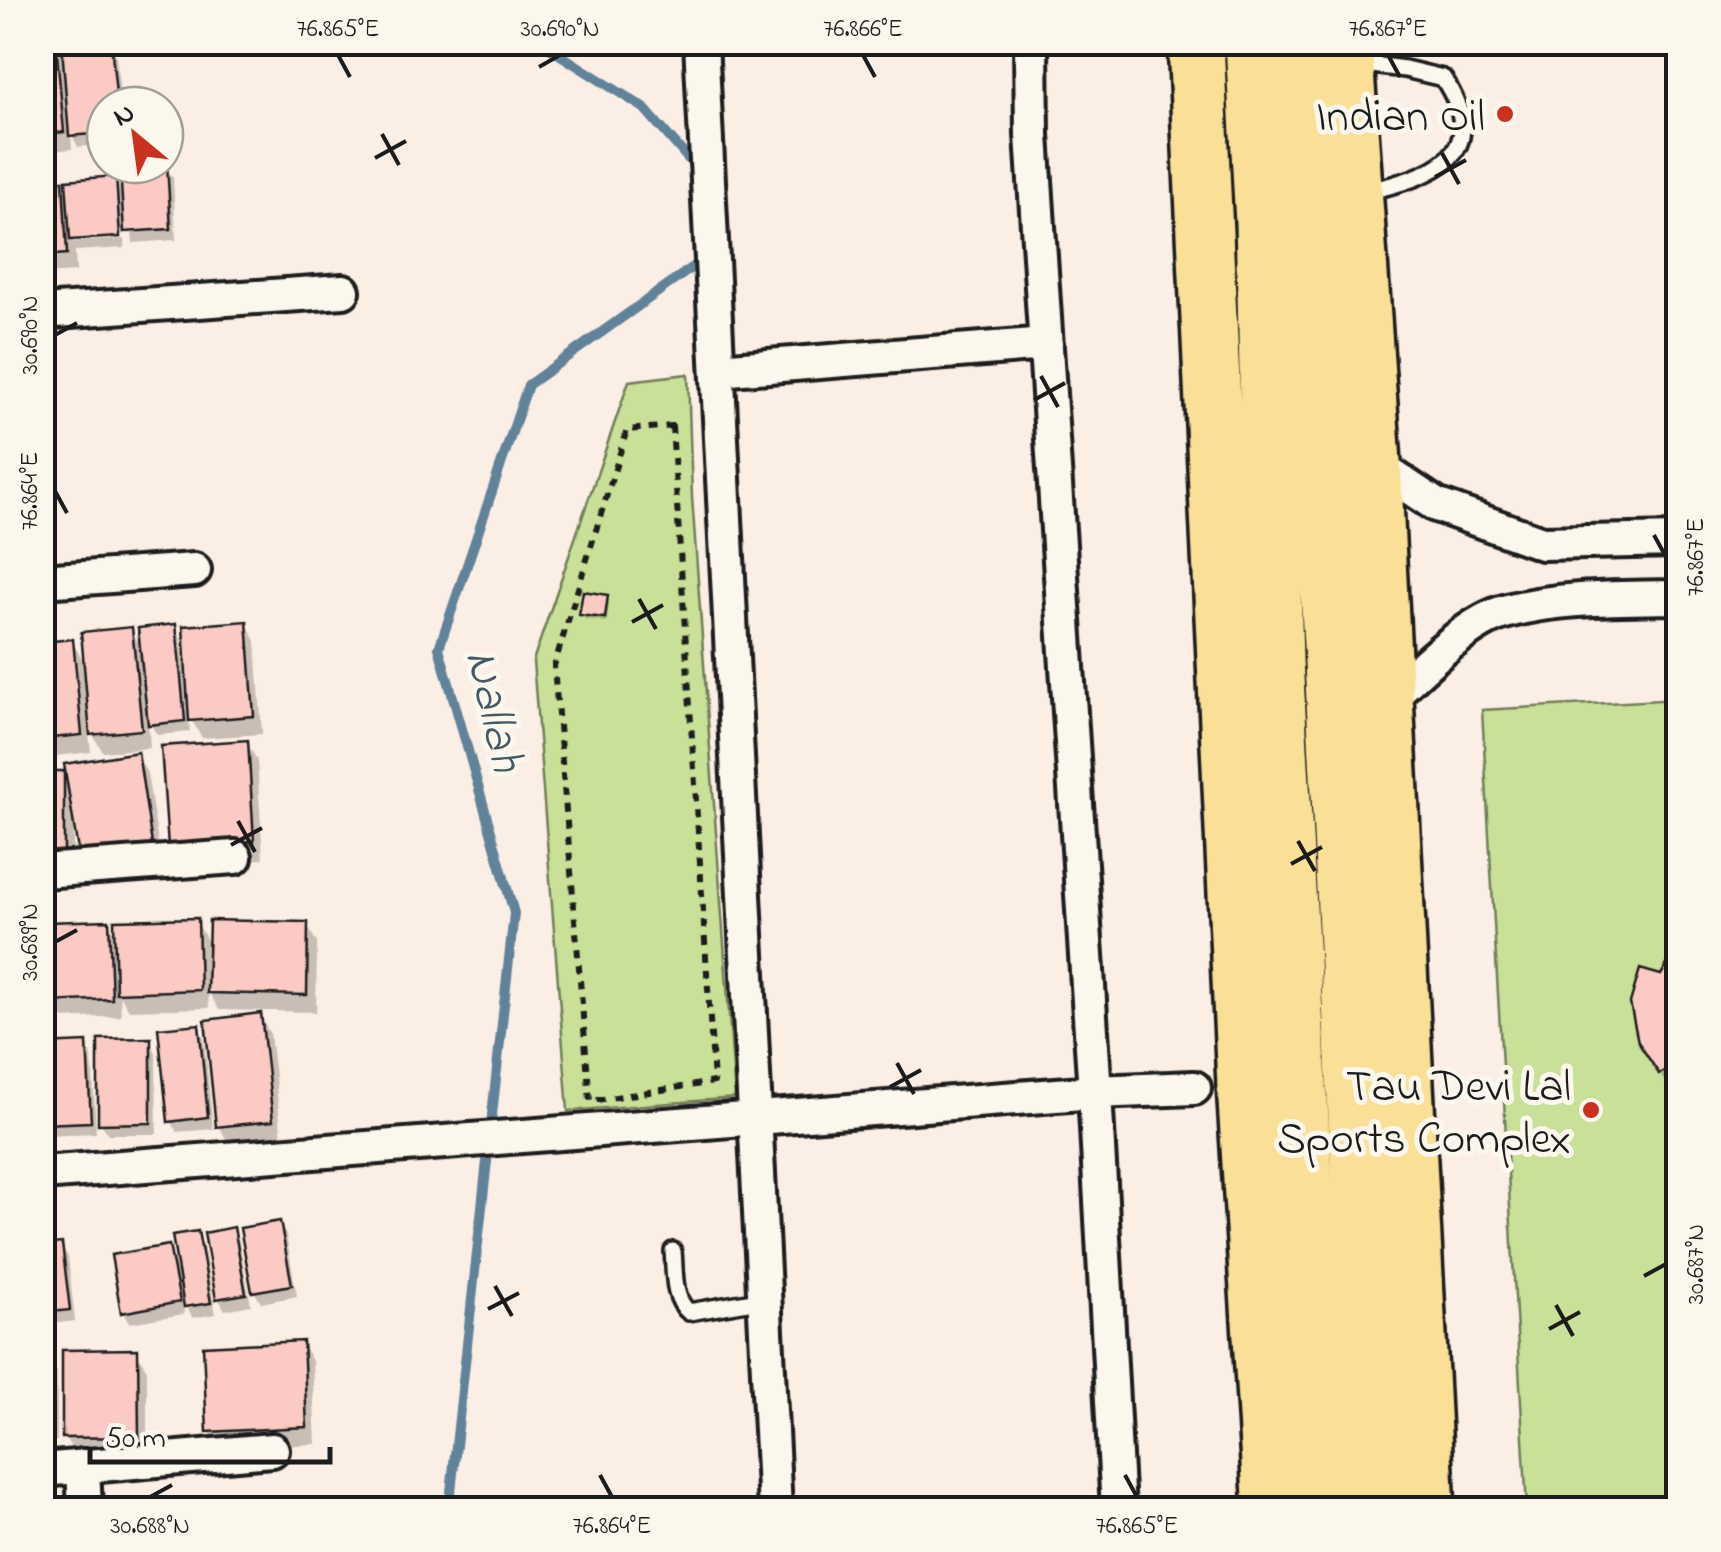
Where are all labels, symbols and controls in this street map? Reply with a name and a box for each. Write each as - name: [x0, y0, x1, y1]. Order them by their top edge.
- text: 76.865°E: [297, 12, 379, 48]
- text: 30.690°N: [520, 12, 600, 48]
- text: 76.866°E: [823, 12, 903, 48]
- text: 76.867°E: [1349, 12, 1427, 48]
- north arrow: [85, 85, 185, 185]
- place label: Indian Oil: [1316, 86, 1485, 152]
- text: N: [106, 94, 143, 139]
- marker: Indian Oil: [1494, 103, 1516, 125]
- text: 30.690°N: [13, 295, 49, 375]
- text: 76.864°E: [13, 452, 49, 530]
- text: 76.867°E: [1679, 518, 1715, 596]
- water label: Nallah: [444, 643, 540, 780]
- text: 30.689°N: [13, 903, 49, 981]
- place label: Tau Devi Lal Sports Complex: [1277, 1056, 1571, 1174]
- marker: Tau Devi Lal Sports Complex: [1580, 1099, 1602, 1121]
- text: 30.687°N: [1679, 1224, 1715, 1304]
- scale bar: [90, 1402, 330, 1464]
- text: 50 m: [105, 1418, 166, 1462]
- text: 30.688°N: [110, 1509, 190, 1545]
- text: 76.864°E: [573, 1509, 651, 1545]
- text: 76.865°E: [1096, 1509, 1178, 1545]

